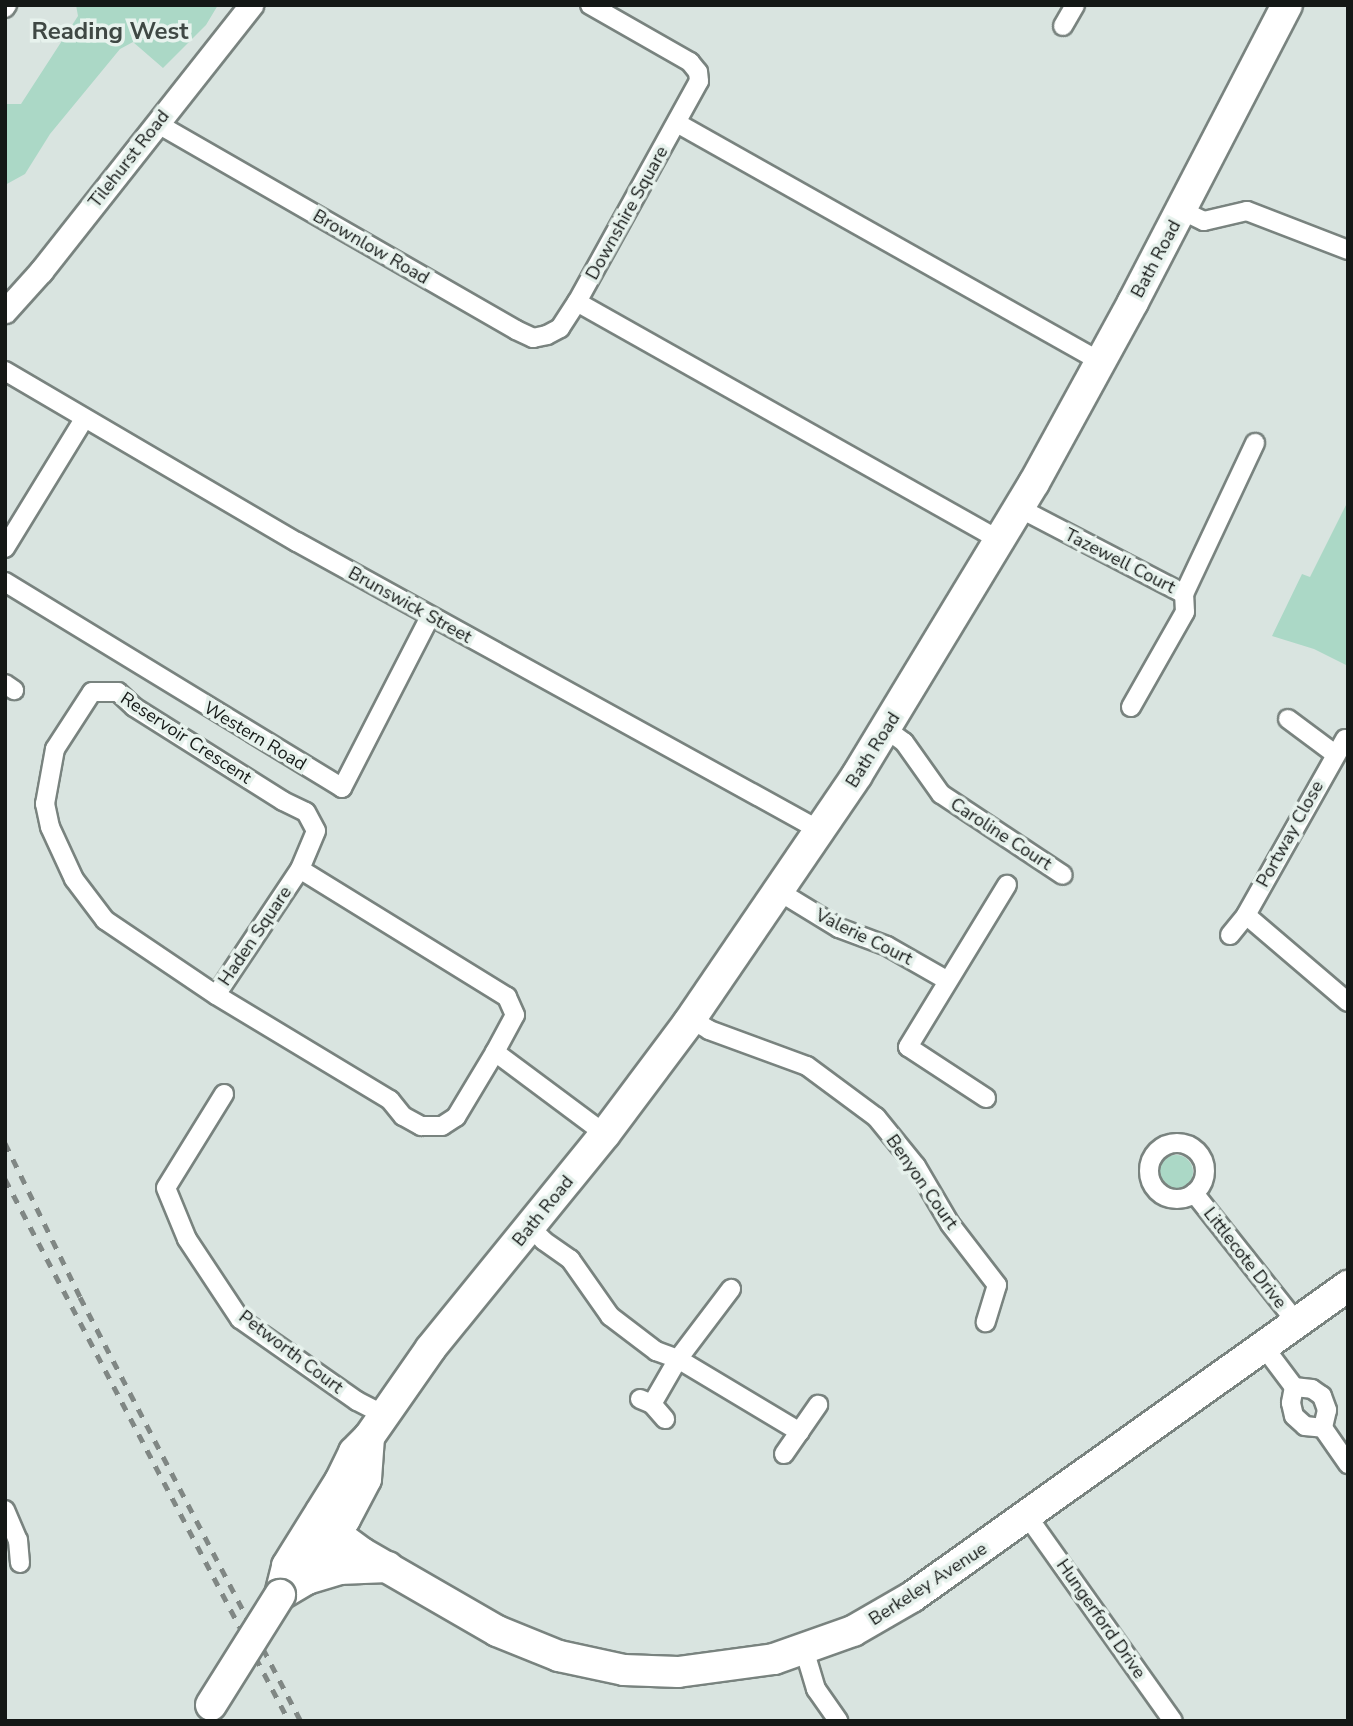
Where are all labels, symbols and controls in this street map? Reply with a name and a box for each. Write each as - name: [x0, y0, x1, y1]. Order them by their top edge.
- district label: Reading West: [32, 18, 188, 46]
- street label: Tilehurst Road: [84, 106, 174, 212]
- street label: Downshire Square: [581, 142, 673, 284]
- street label: Brownlow Road: [309, 205, 433, 289]
- street label: Bath Road: [1127, 217, 1185, 301]
- street label: Tazewell Court: [1061, 524, 1179, 598]
- street label: Brunswick Street: [345, 562, 475, 648]
- street label: Reservoir Crescent: [116, 688, 256, 788]
- street label: Western Road: [200, 697, 310, 775]
- street label: Bath Road: [841, 708, 905, 792]
- street label: Portway Close: [1252, 777, 1328, 891]
- street label: Caroline Court: [946, 793, 1056, 875]
- street label: Haden Square: [214, 882, 296, 990]
- street label: Valerie Court: [812, 904, 916, 970]
- street label: Benyon Court: [881, 1130, 963, 1234]
- street label: Bath Road: [508, 1171, 578, 1251]
- street label: Littlecote Drive: [1199, 1203, 1291, 1313]
- street label: Petworth Court: [235, 1306, 347, 1398]
- street label: Berkeley Avenue: [865, 1538, 991, 1630]
- street label: Hungerford Drive: [1052, 1555, 1150, 1683]

